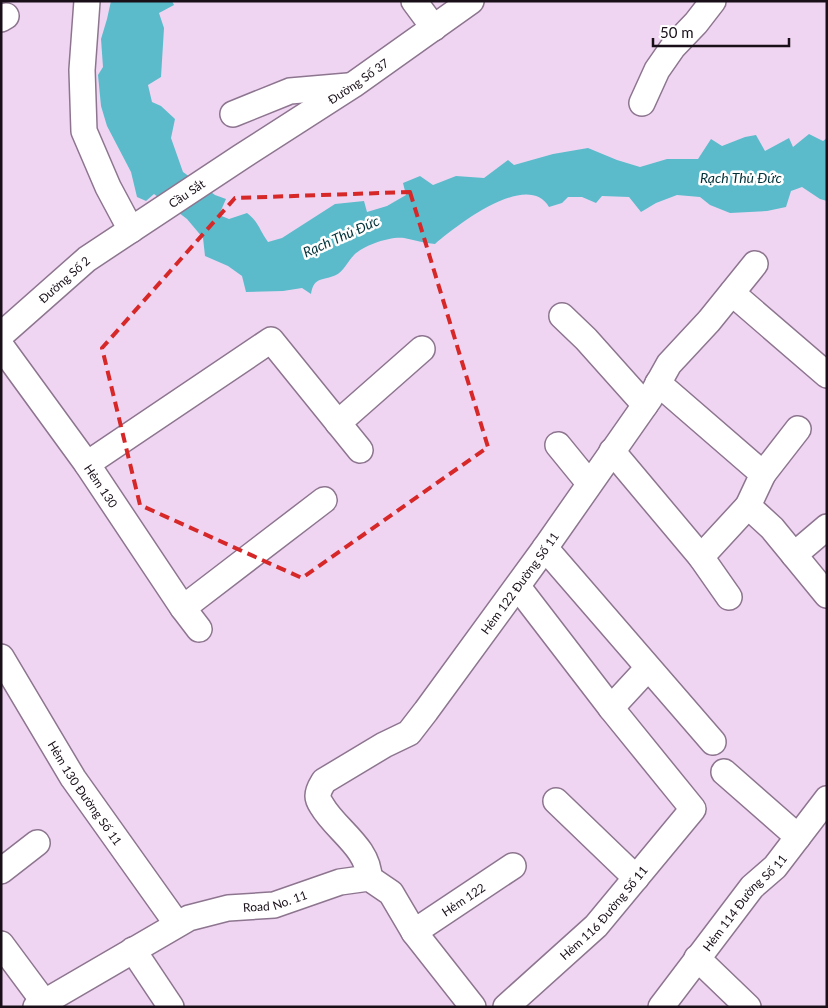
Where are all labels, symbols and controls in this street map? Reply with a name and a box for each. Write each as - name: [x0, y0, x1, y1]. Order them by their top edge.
- scale bar: [653, 15, 789, 47]
- text: 50 m: [660, 23, 694, 41]
- street label: Đường Số 37: [325, 55, 391, 107]
- water label: Rạch Thủ Đức: [700, 169, 783, 186]
- street label: Cầu Sắt: [165, 175, 208, 211]
- water label: Rạch Thủ Đức: [300, 211, 382, 260]
- street label: Đường Số 2: [35, 253, 93, 306]
- street label: Hẻm 130: [82, 461, 121, 510]
- street label: Hẻm 122 Đường Số 11: [477, 529, 561, 637]
- street label: Hẻm 130 Đường Số 11: [45, 738, 126, 848]
- street label: Hẻm 114 Đường Số 11: [699, 851, 790, 954]
- street label: Hẻm 116 Đường Số 11: [556, 862, 650, 963]
- street label: Hẻm 122: [438, 879, 488, 919]
- street label: Road No. 11: [243, 887, 309, 915]

